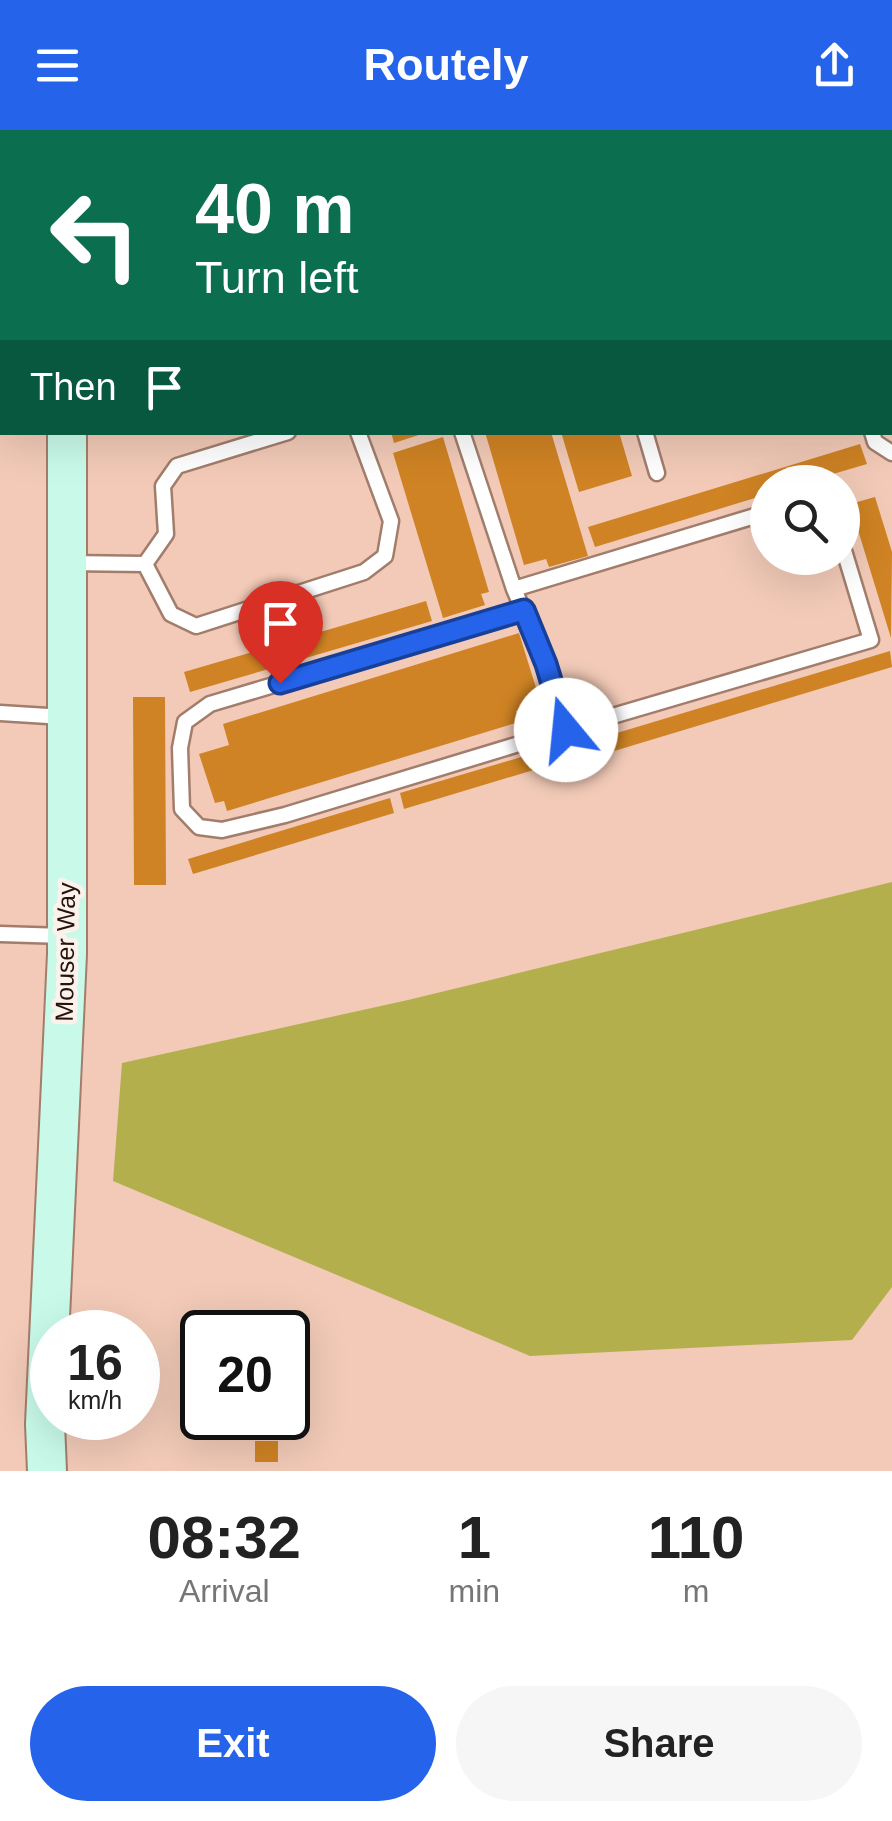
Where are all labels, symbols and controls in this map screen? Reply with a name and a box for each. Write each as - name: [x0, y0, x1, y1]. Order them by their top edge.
- icon: menu: [30, 38, 85, 93]
- icon: share: [807, 38, 862, 93]
- text: Routely: [363, 39, 529, 90]
- icon: left: [30, 170, 160, 300]
- text: 40 m: [195, 170, 355, 248]
- text: Turn left: [195, 252, 358, 303]
- icon: arrive: [137, 360, 192, 415]
- text: Then: [30, 366, 117, 408]
- map controls: [750, 465, 860, 575]
- button: search: [750, 465, 860, 575]
- pin: [238, 581, 323, 684]
- icon: arrive: [253, 596, 308, 651]
- position arrow: [514, 678, 618, 782]
- street label: Mouser Way: [50, 882, 80, 1022]
- speed limit sign: 20: [180, 1310, 310, 1440]
- text: 16: [67, 1335, 123, 1391]
- text: km/h: [68, 1386, 122, 1414]
- text: 08:32: [148, 1504, 301, 1571]
- text: 1: [458, 1504, 491, 1571]
- text: 110: [648, 1504, 744, 1571]
- text: Arrival: [179, 1573, 270, 1609]
- text: min: [449, 1573, 500, 1609]
- text: m: [683, 1573, 709, 1609]
- button: Exit: [30, 1686, 436, 1801]
- button: Share: [456, 1686, 862, 1801]

